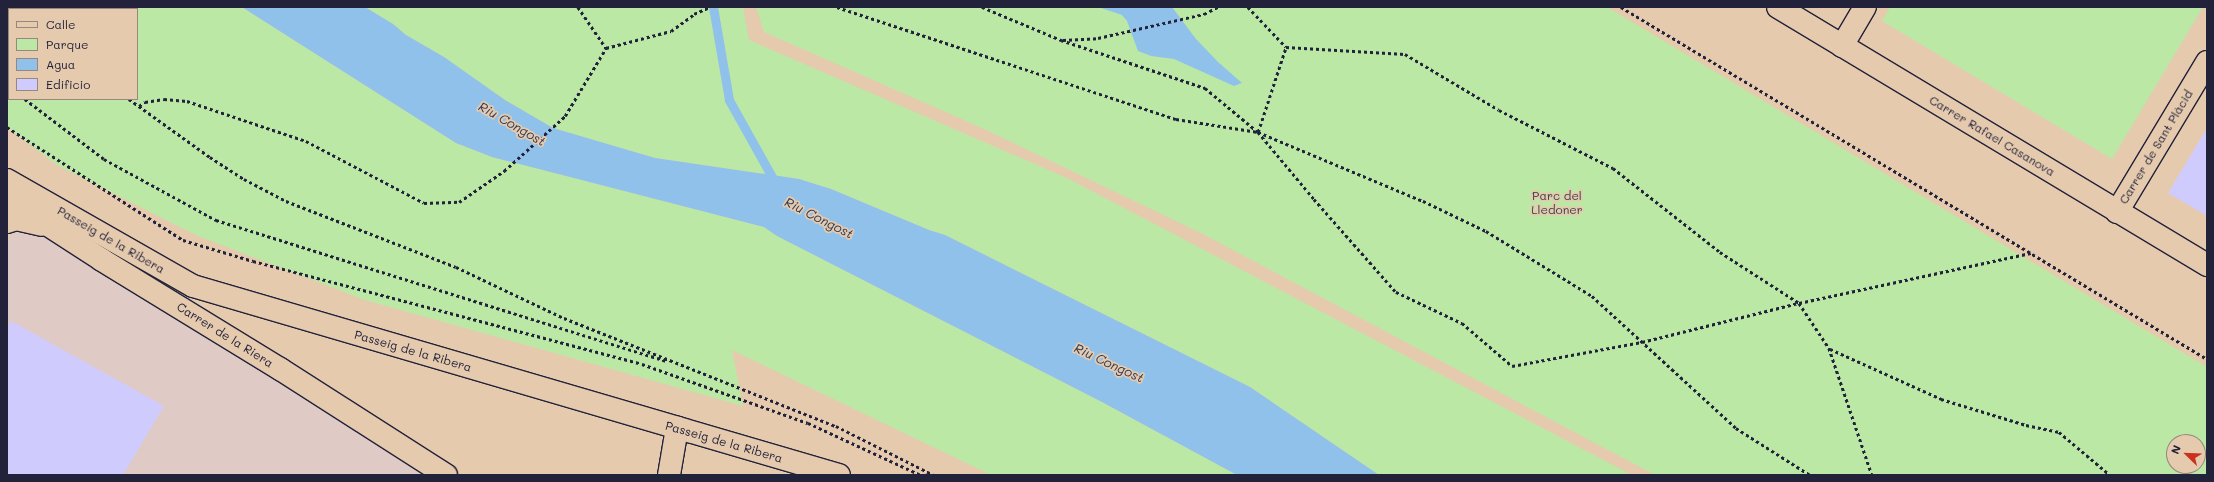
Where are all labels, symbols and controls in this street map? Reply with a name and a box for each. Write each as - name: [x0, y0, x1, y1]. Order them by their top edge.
- legend: [8, 8, 138, 100]
- text: Calle: [46, 16, 76, 32]
- text: Parque: [46, 36, 89, 52]
- text: Agua: [46, 56, 75, 72]
- text: Edificio: [46, 76, 90, 92]
- street label: Carrer de Sant Plàcid: [2116, 87, 2196, 207]
- street label: Carrer Rafael Casanova: [1927, 93, 2057, 179]
- water label: Riu Congost: [476, 98, 548, 150]
- park label: Parc del Lledoner: [1531, 189, 1583, 217]
- water label: Riu Congost: [782, 194, 856, 242]
- street label: Passeig de la Ribera: [55, 203, 167, 277]
- street label: Carrer de la Riera: [174, 300, 276, 370]
- street label: Passeig de la Ribera: [353, 327, 473, 375]
- water label: Riu Congost: [1072, 340, 1146, 386]
- street label: Passeig de la Ribera: [664, 418, 784, 466]
- north arrow: [2166, 434, 2206, 474]
- text: N: [2167, 443, 2184, 456]

